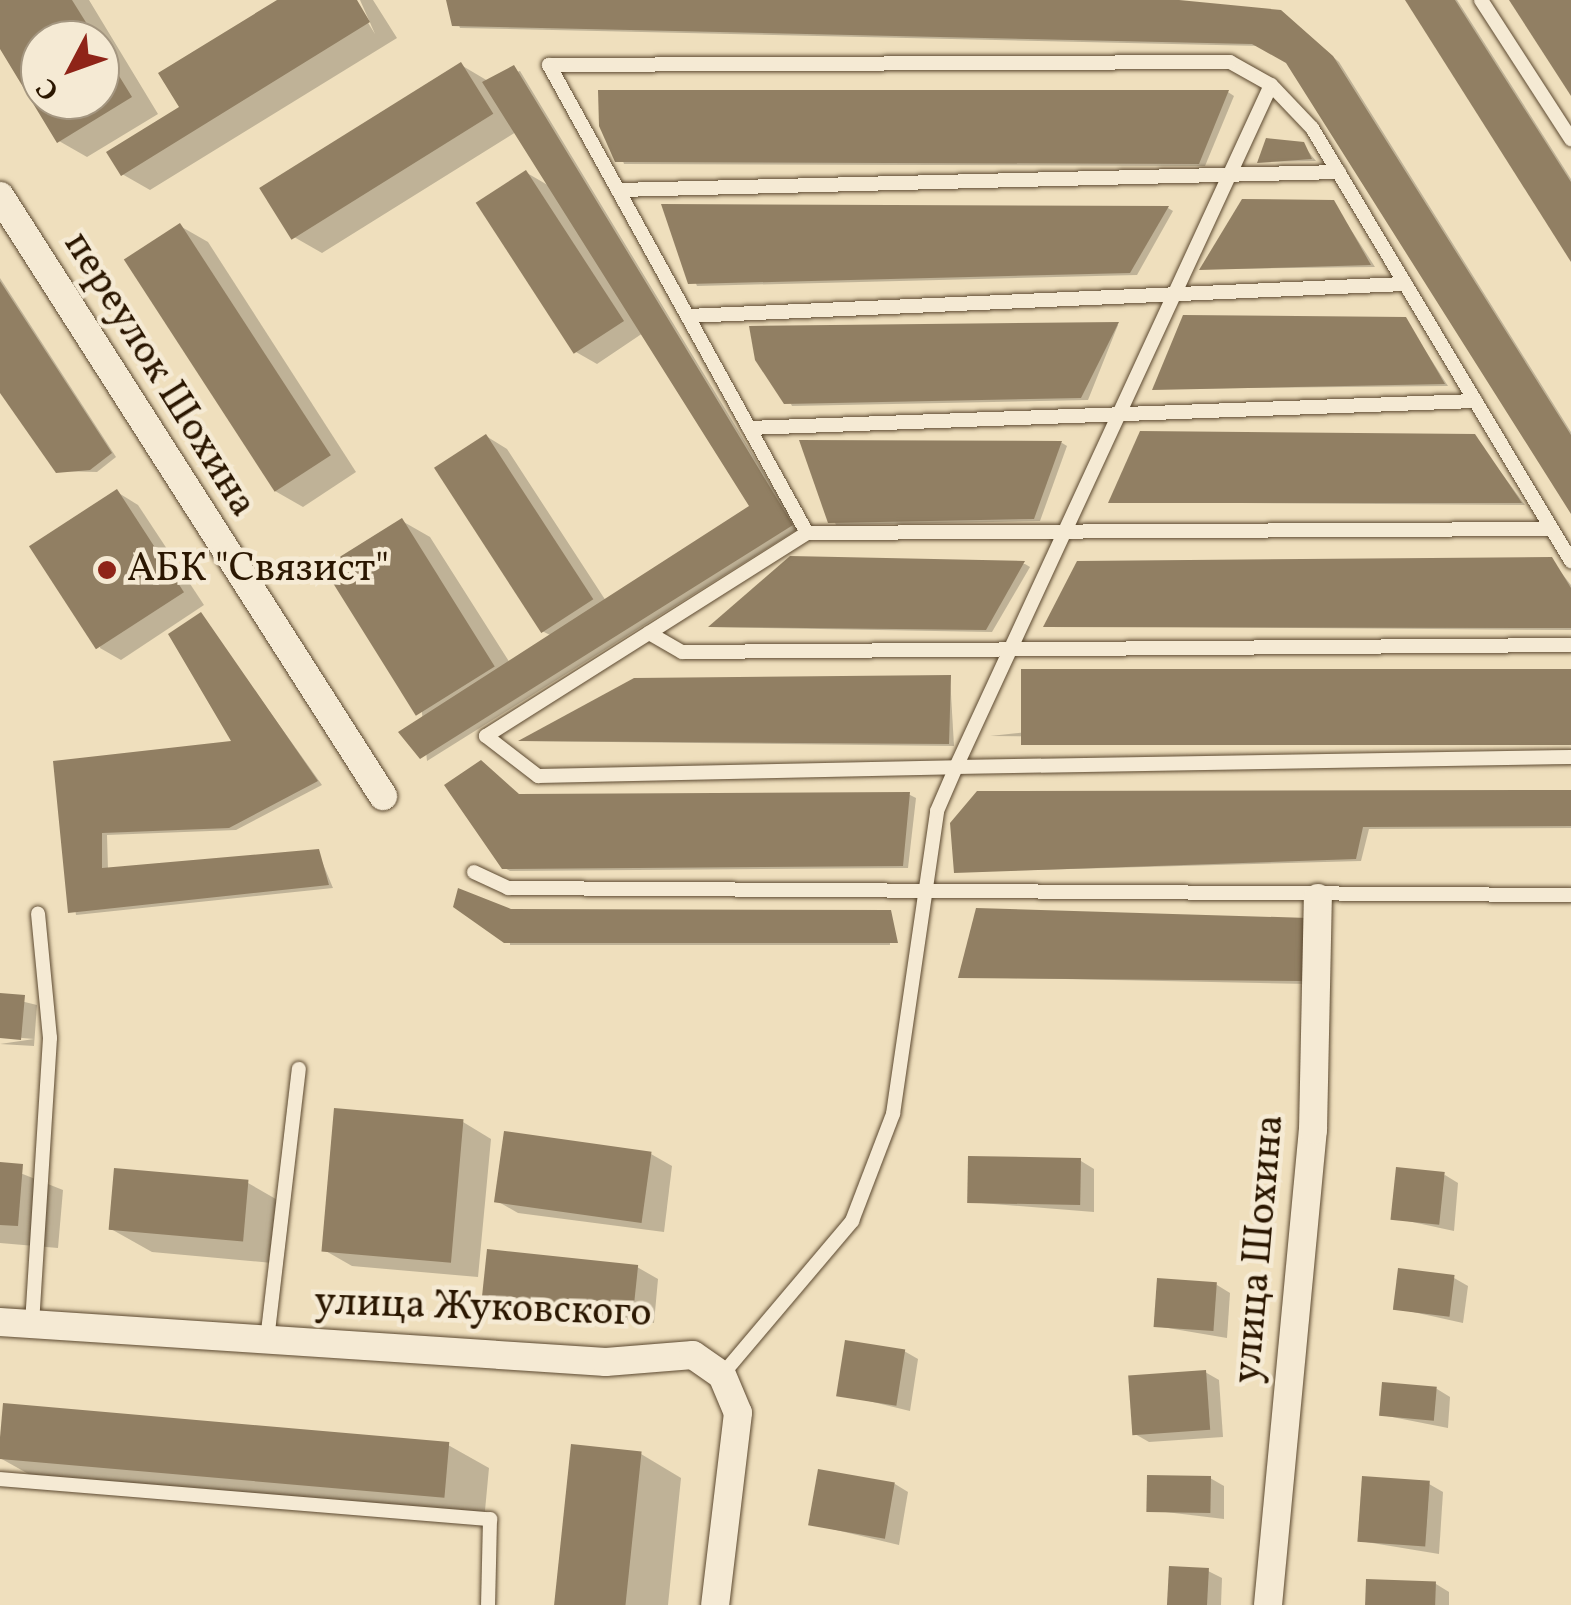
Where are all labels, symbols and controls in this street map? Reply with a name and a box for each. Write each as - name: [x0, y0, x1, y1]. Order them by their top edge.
- north arrow: [20, 20, 120, 120]
- text: С: [28, 69, 69, 108]
- street label: переулок Шохина: [52, 224, 266, 526]
- place label: АБК "Связист": [127, 546, 389, 594]
- marker: АБК "Связист": [96, 559, 118, 581]
- street label: улица Шохина: [1224, 1113, 1296, 1385]
- street label: улица Жуковского: [313, 1279, 653, 1339]

